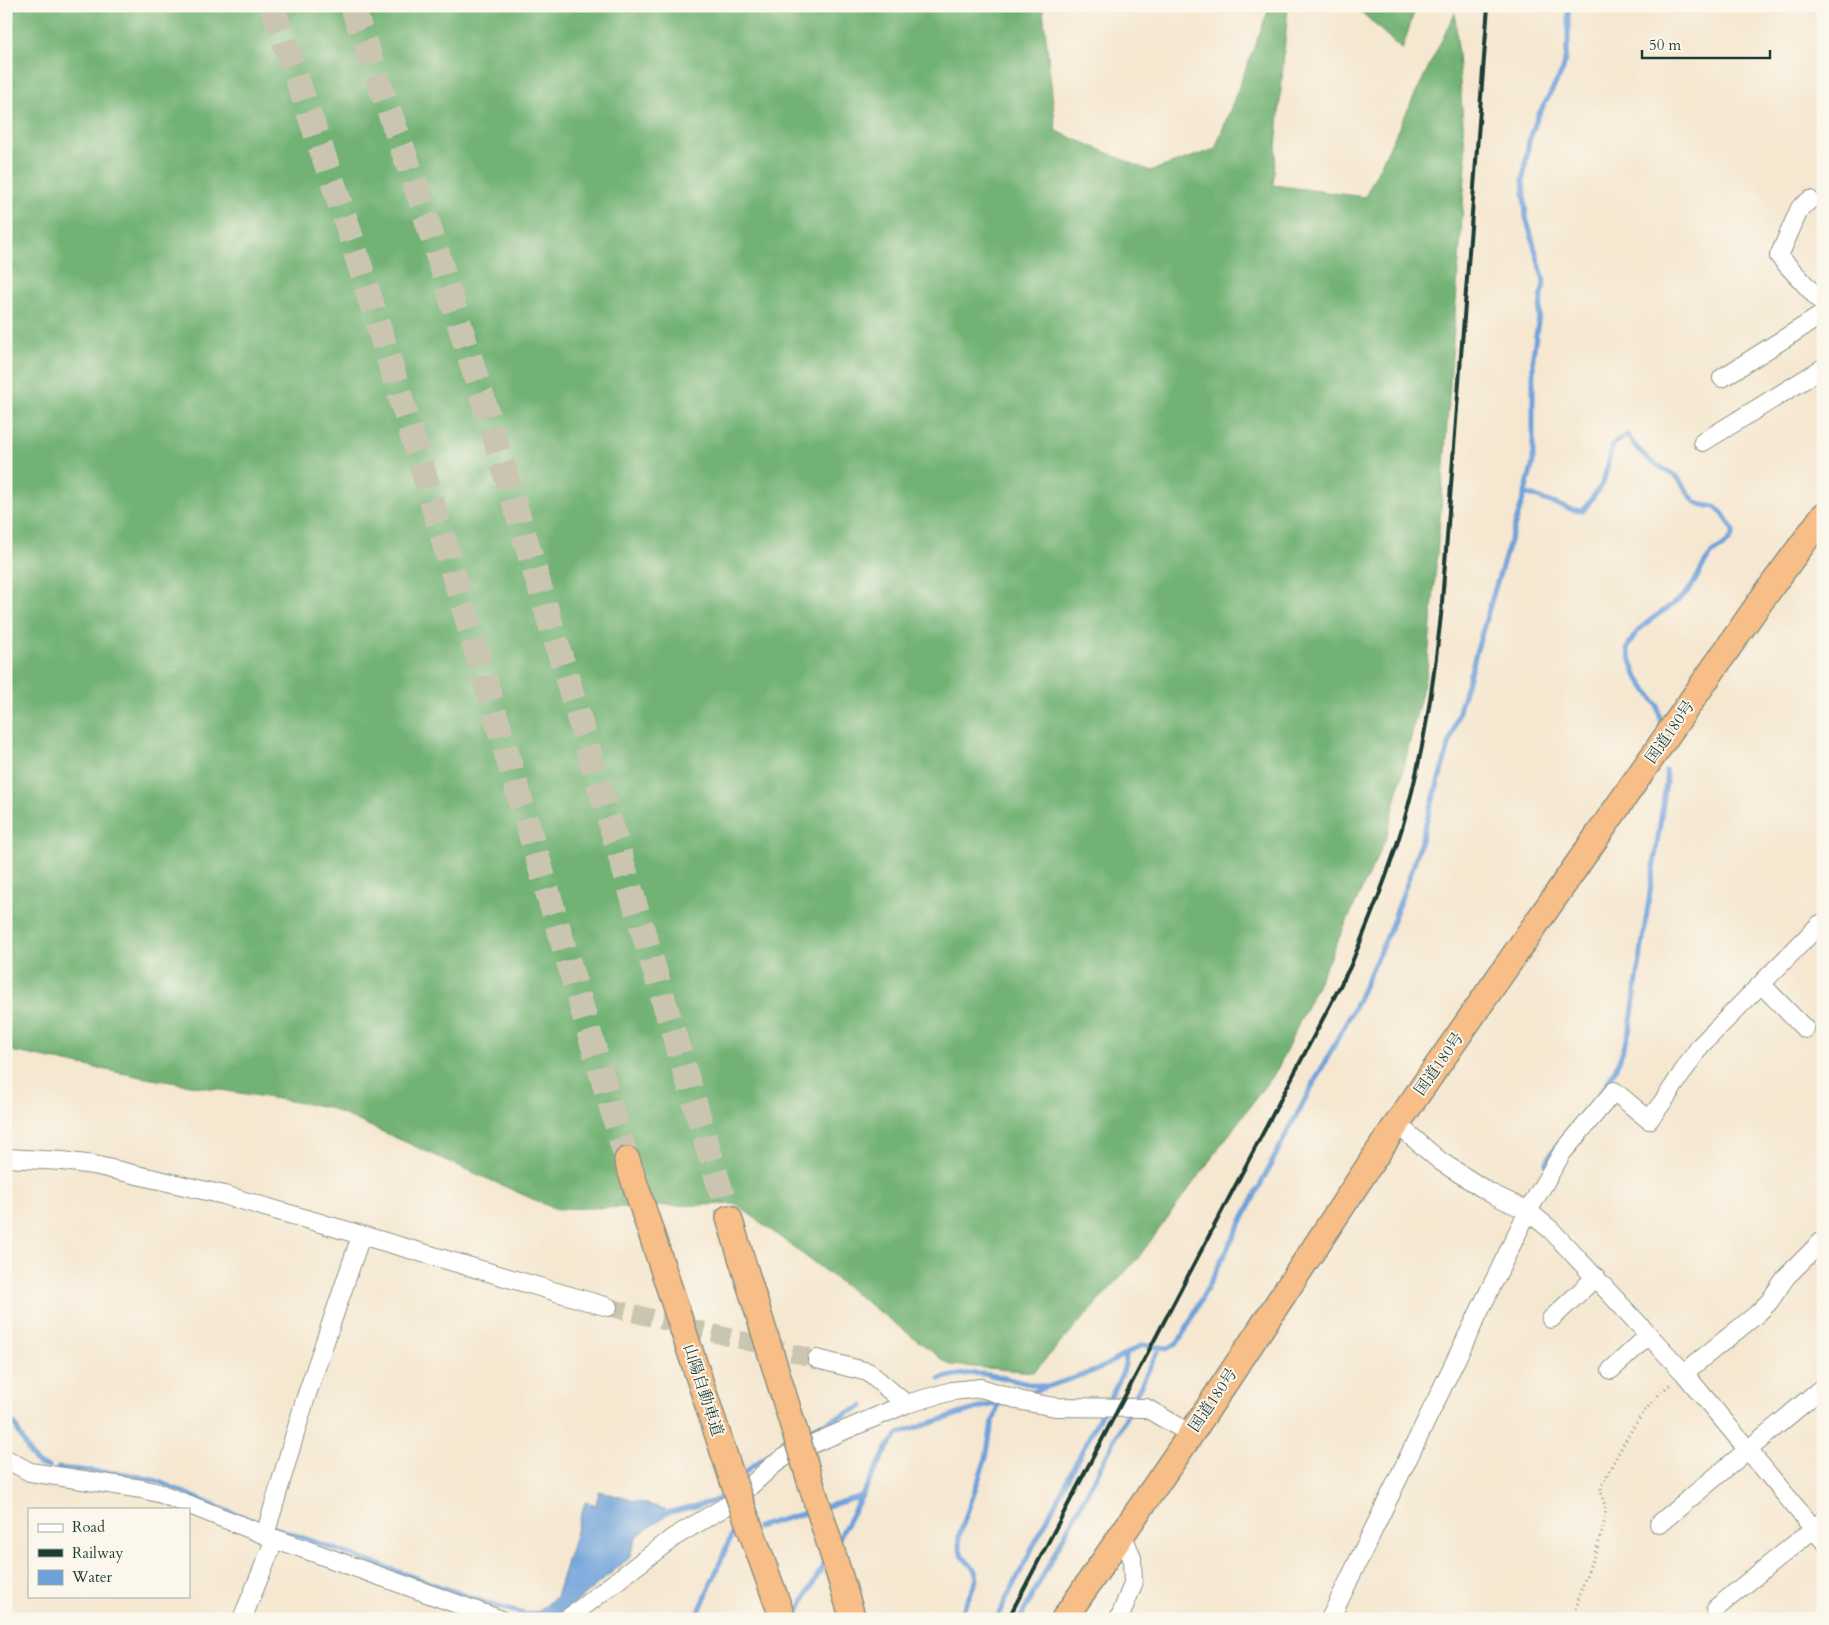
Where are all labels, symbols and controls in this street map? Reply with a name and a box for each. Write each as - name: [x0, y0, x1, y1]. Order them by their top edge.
- scale bar: [1642, 28, 1769, 60]
- text: 50 m: [1649, 35, 1681, 55]
- street label: 国道180号: [1640, 696, 1700, 768]
- street label: 国道180号: [1409, 1028, 1469, 1100]
- street label: 山陽自動車道: [678, 1341, 728, 1439]
- street label: 国道180号: [1184, 1364, 1242, 1436]
- legend: [28, 1508, 190, 1598]
- text: Road: [72, 1517, 105, 1537]
- text: Railway: [72, 1543, 123, 1563]
- text: Water: [71, 1567, 113, 1587]

